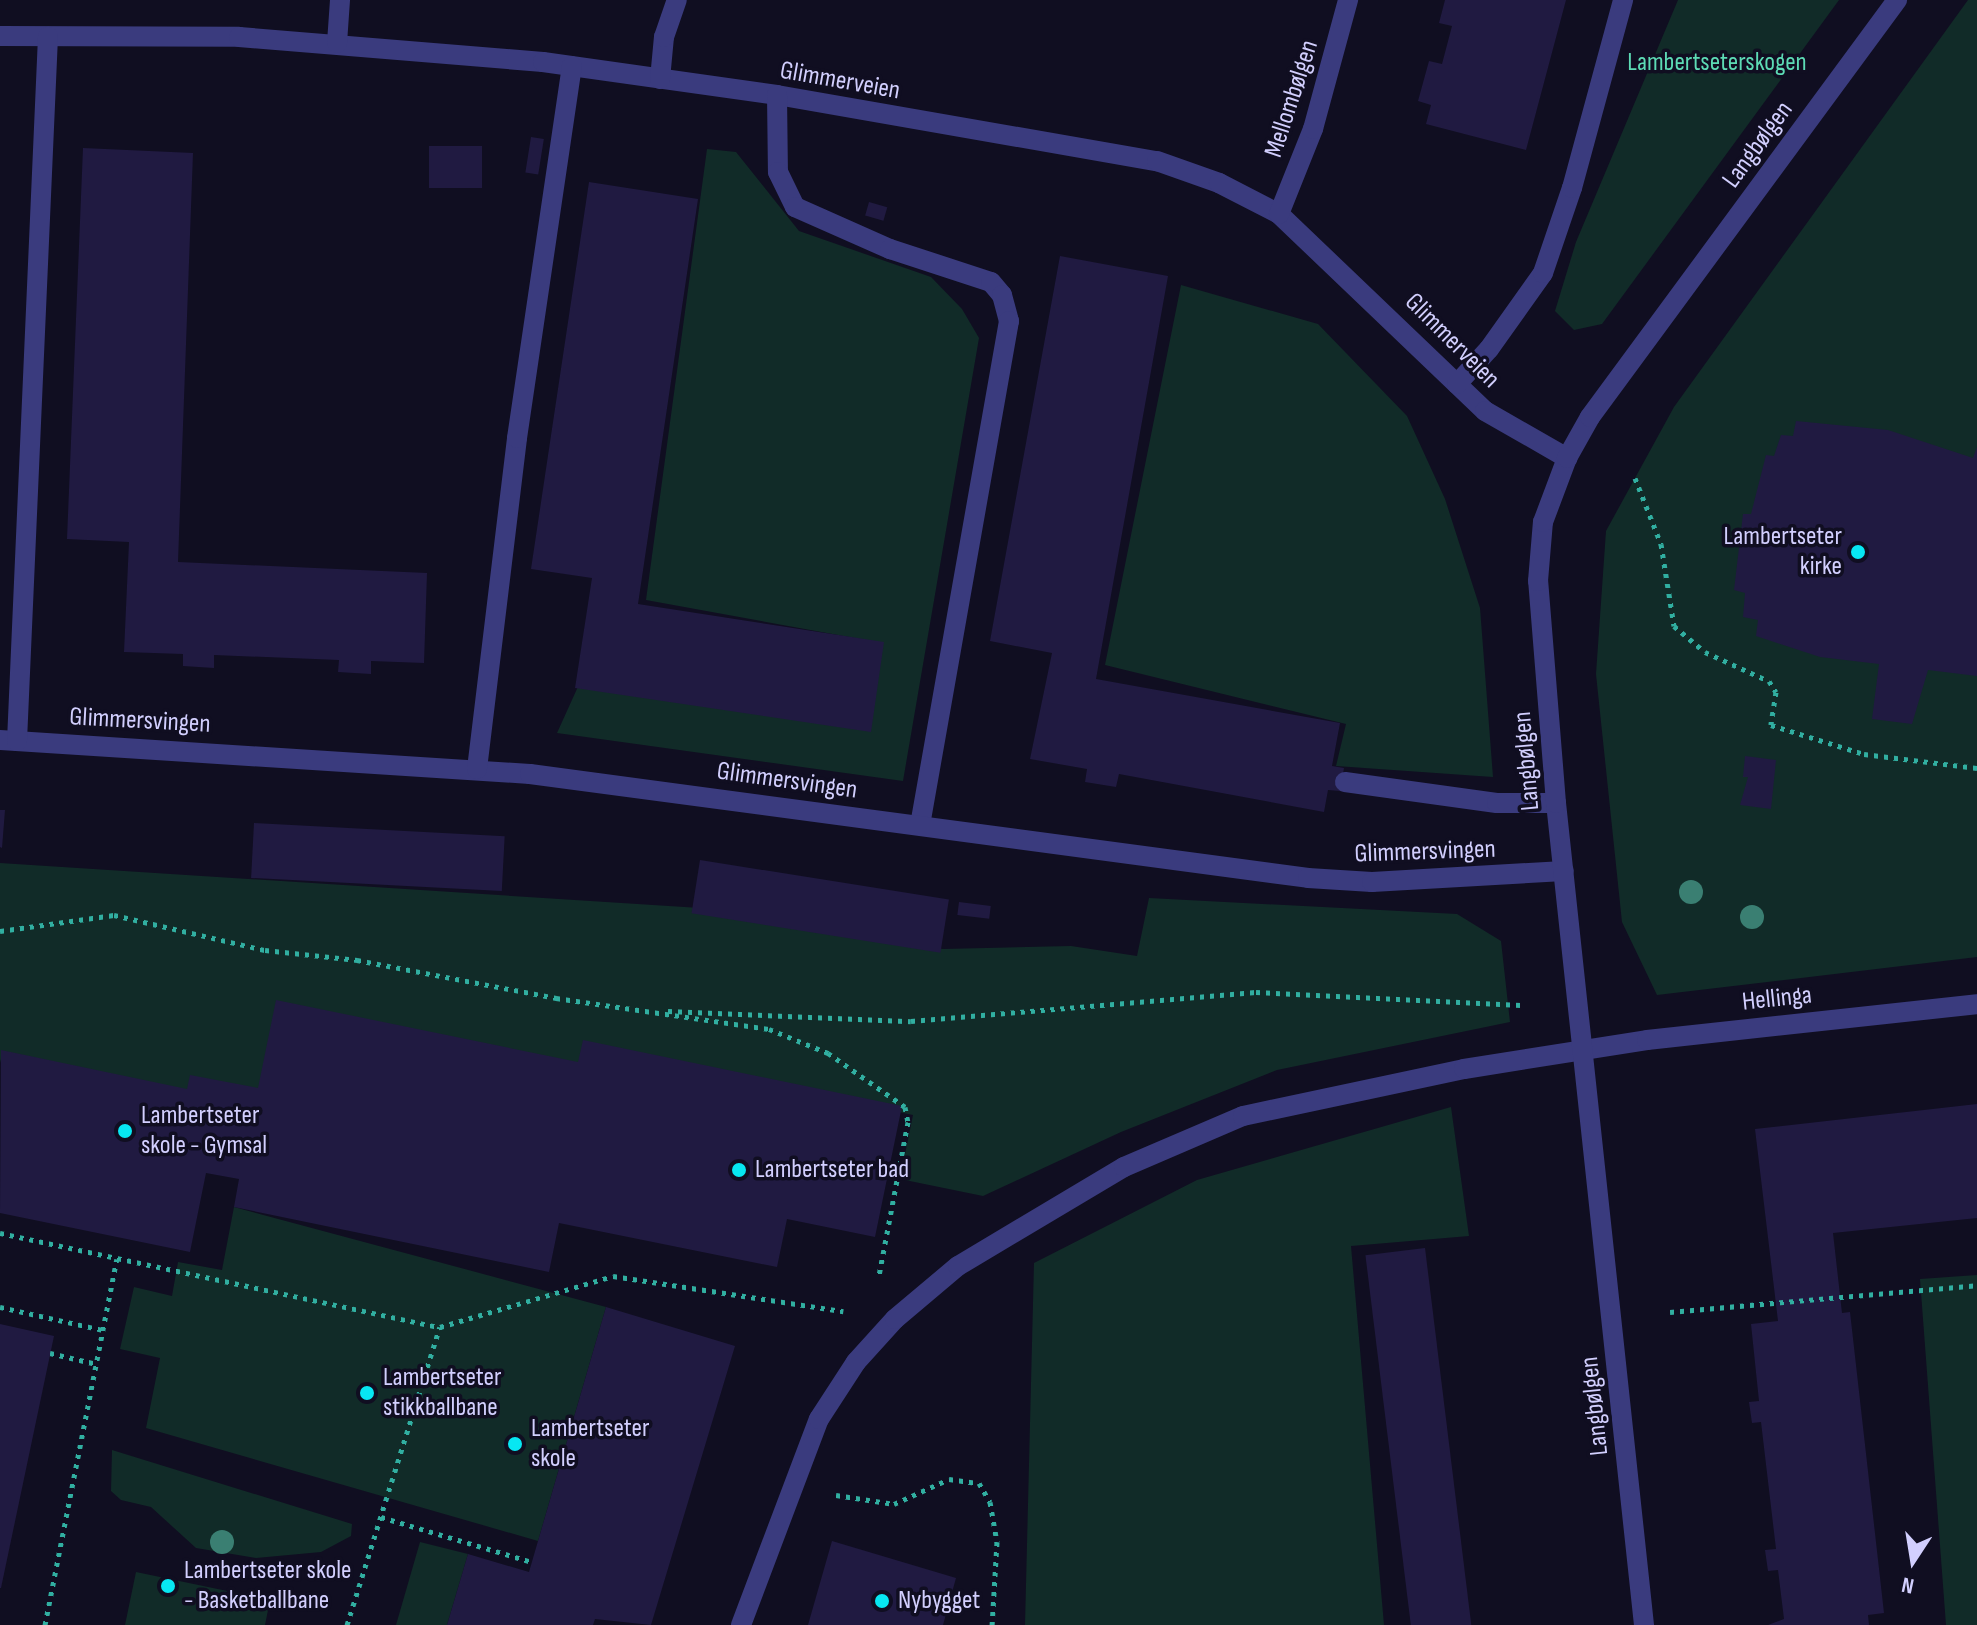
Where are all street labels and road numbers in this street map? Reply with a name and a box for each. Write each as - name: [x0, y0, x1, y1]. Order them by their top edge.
- street label: Mellombølgen: [1258, 36, 1326, 162]
- street label: Glimmerveien: [777, 55, 903, 107]
- street label: Langbølgen: [1716, 96, 1800, 194]
- street label: Glimmerveien: [1398, 287, 1506, 395]
- street label: Glimmersvingen: [69, 702, 211, 740]
- street label: Langbølgen: [1507, 710, 1547, 812]
- street label: Glimmersvingen: [715, 756, 859, 806]
- street label: Glimmersvingen: [1354, 834, 1496, 870]
- street label: Hellinga: [1741, 980, 1813, 1018]
- street label: Langbølgen: [1574, 1355, 1616, 1457]

